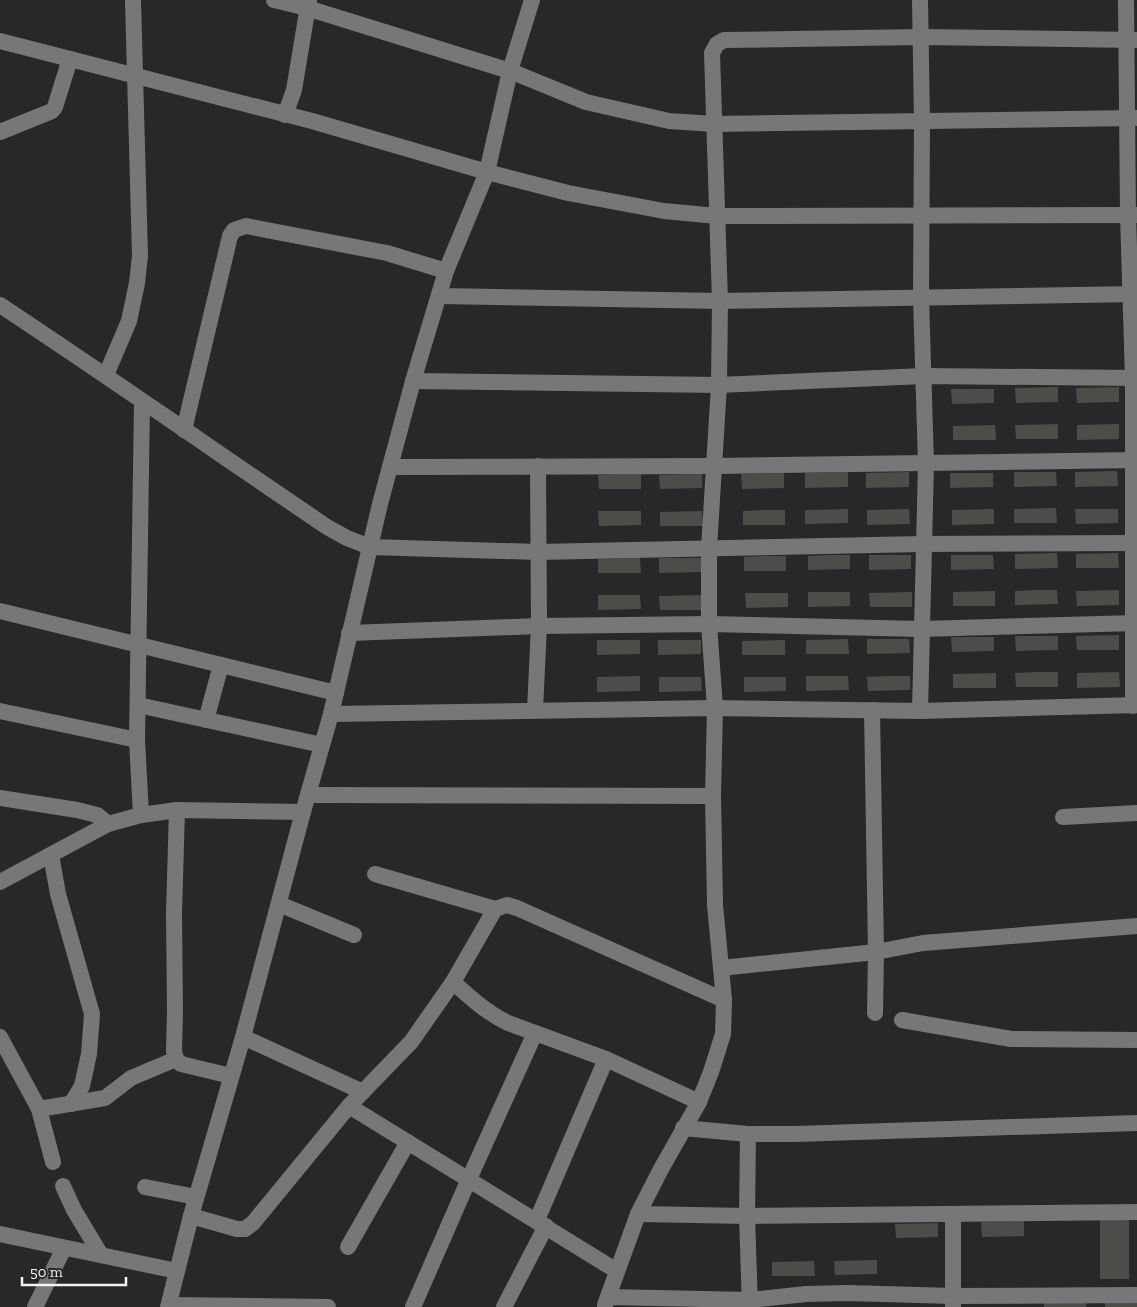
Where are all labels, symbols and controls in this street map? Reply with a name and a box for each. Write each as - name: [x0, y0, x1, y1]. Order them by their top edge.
- scale bar: [22, 1254, 126, 1286]
- text: 50 m: [30, 1263, 63, 1281]

